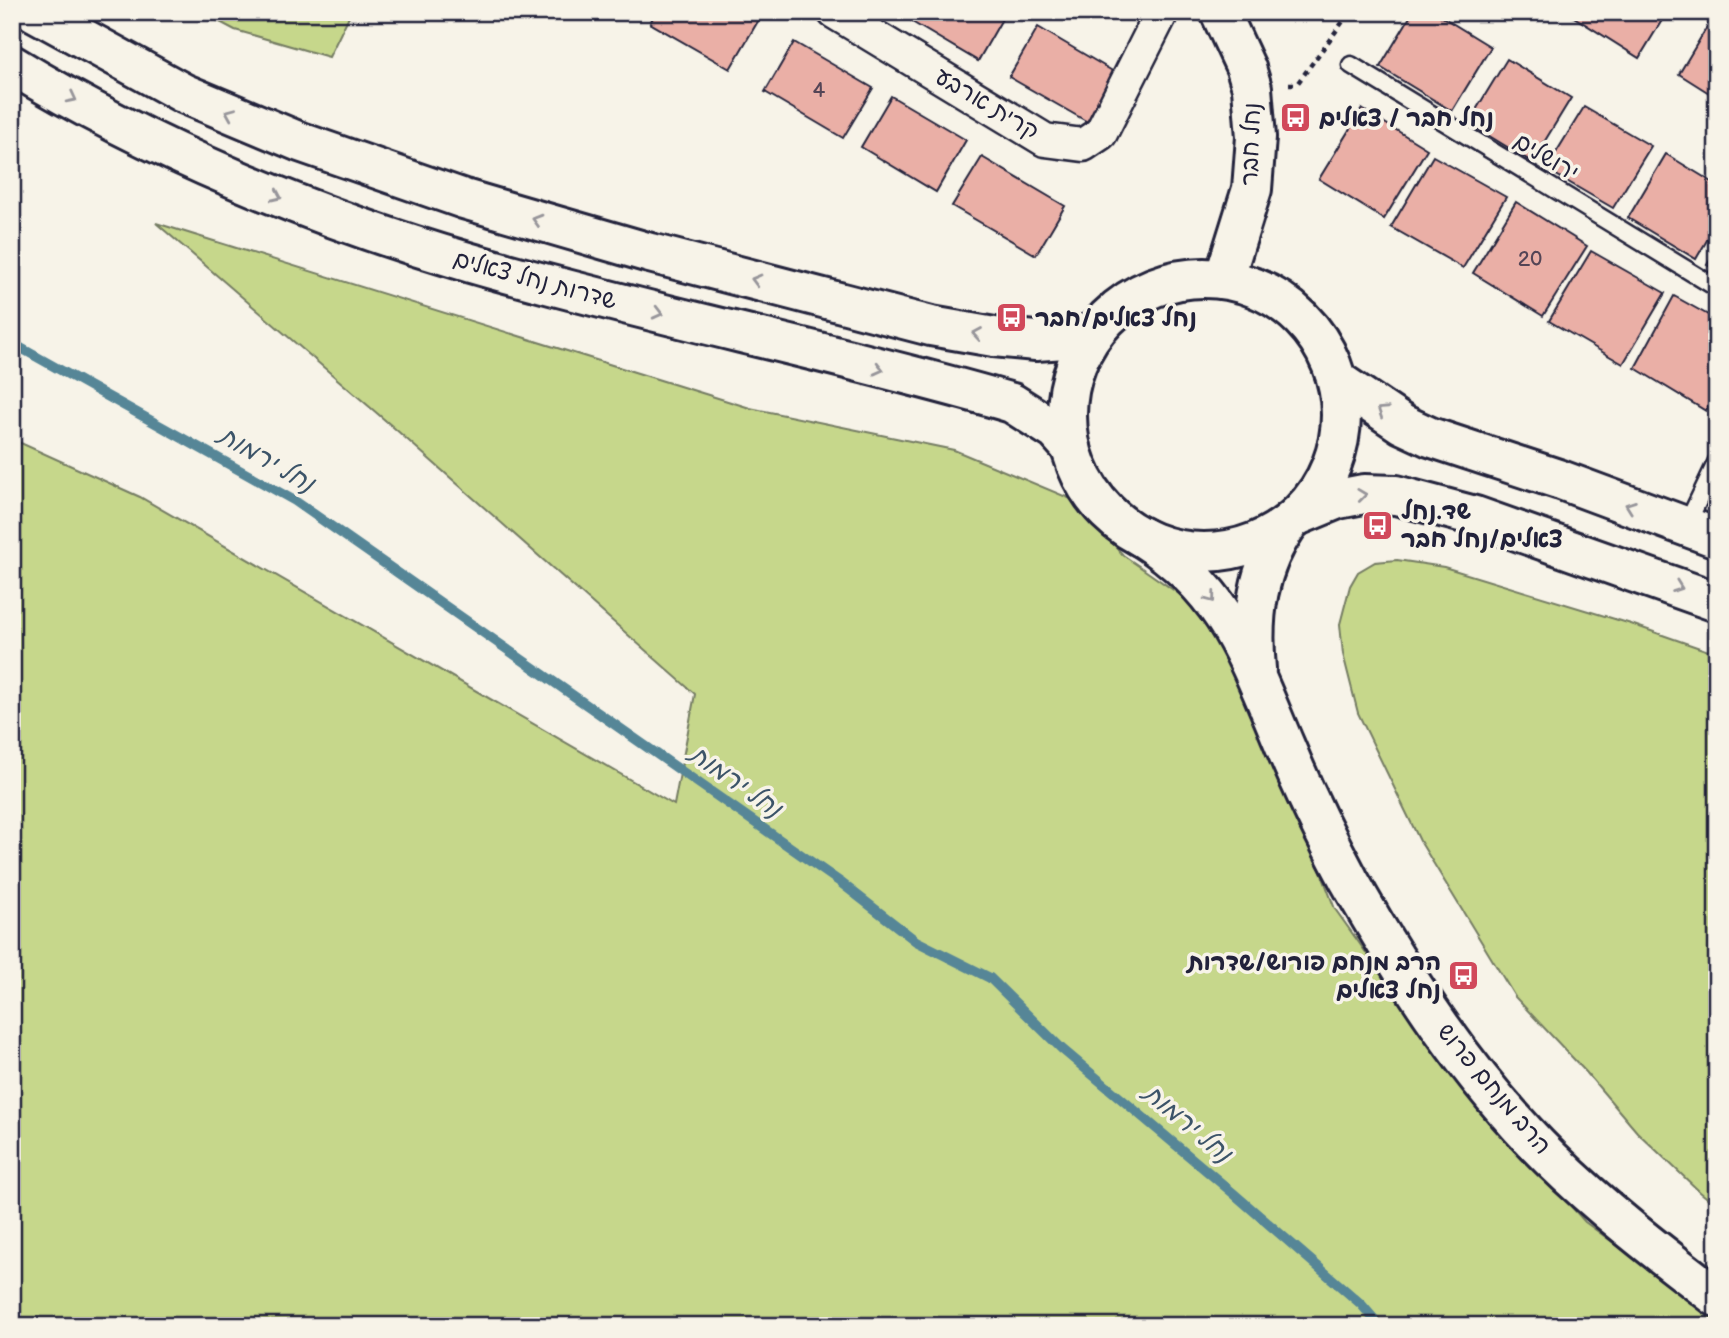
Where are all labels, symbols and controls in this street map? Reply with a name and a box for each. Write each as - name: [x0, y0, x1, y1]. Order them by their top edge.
- street label: קרית ארבע: [930, 62, 1044, 146]
- house number: 4: [813, 78, 826, 103]
- one-way arrow: [65, 90, 77, 103]
- bus stop icon: נחל חבר / צאלים: [1279, 101, 1313, 135]
- street label: נחל חבר: [1235, 102, 1267, 186]
- place label: נחל חבר / צאלים: [1319, 104, 1494, 133]
- one-way arrow: [225, 107, 237, 121]
- street label: ירושלים: [1508, 126, 1584, 188]
- one-way arrow: [270, 188, 282, 202]
- one-way arrow: [531, 214, 543, 229]
- street label: שדרות נחל צאלים: [450, 244, 620, 316]
- house number: 20: [1518, 247, 1542, 272]
- one-way arrow: [751, 274, 763, 288]
- bus stop icon: נחל צאלים/חבר: [995, 301, 1029, 335]
- place label: נחל צאלים/חבר: [1035, 304, 1197, 333]
- one-way arrow: [652, 305, 664, 319]
- one-way arrow: [971, 327, 983, 342]
- one-way arrow: [873, 361, 885, 375]
- one-way arrow: [1377, 406, 1390, 419]
- water label: נחל ירמות: [211, 419, 321, 501]
- one-way arrow: [1356, 488, 1368, 503]
- place label: שד.נחל צאלים/נחל חבר: [1401, 497, 1563, 554]
- one-way arrow: [1624, 500, 1636, 514]
- bus stop icon: שד.נחל צאלים/נחל חבר: [1361, 508, 1395, 542]
- one-way arrow: [1671, 579, 1684, 593]
- one-way arrow: [1203, 590, 1216, 603]
- water label: נחל ירמות: [681, 738, 788, 826]
- place label: הרב מנחם פורוש/שדרות נחל צאלים: [1185, 948, 1441, 1005]
- bus stop icon: הרב מנחם פורוש/שדרות נחל צאלים: [1447, 959, 1481, 993]
- street label: הרב מנחם פרוש: [1431, 1018, 1557, 1160]
- water label: נחל ירמות: [1135, 1077, 1238, 1171]

